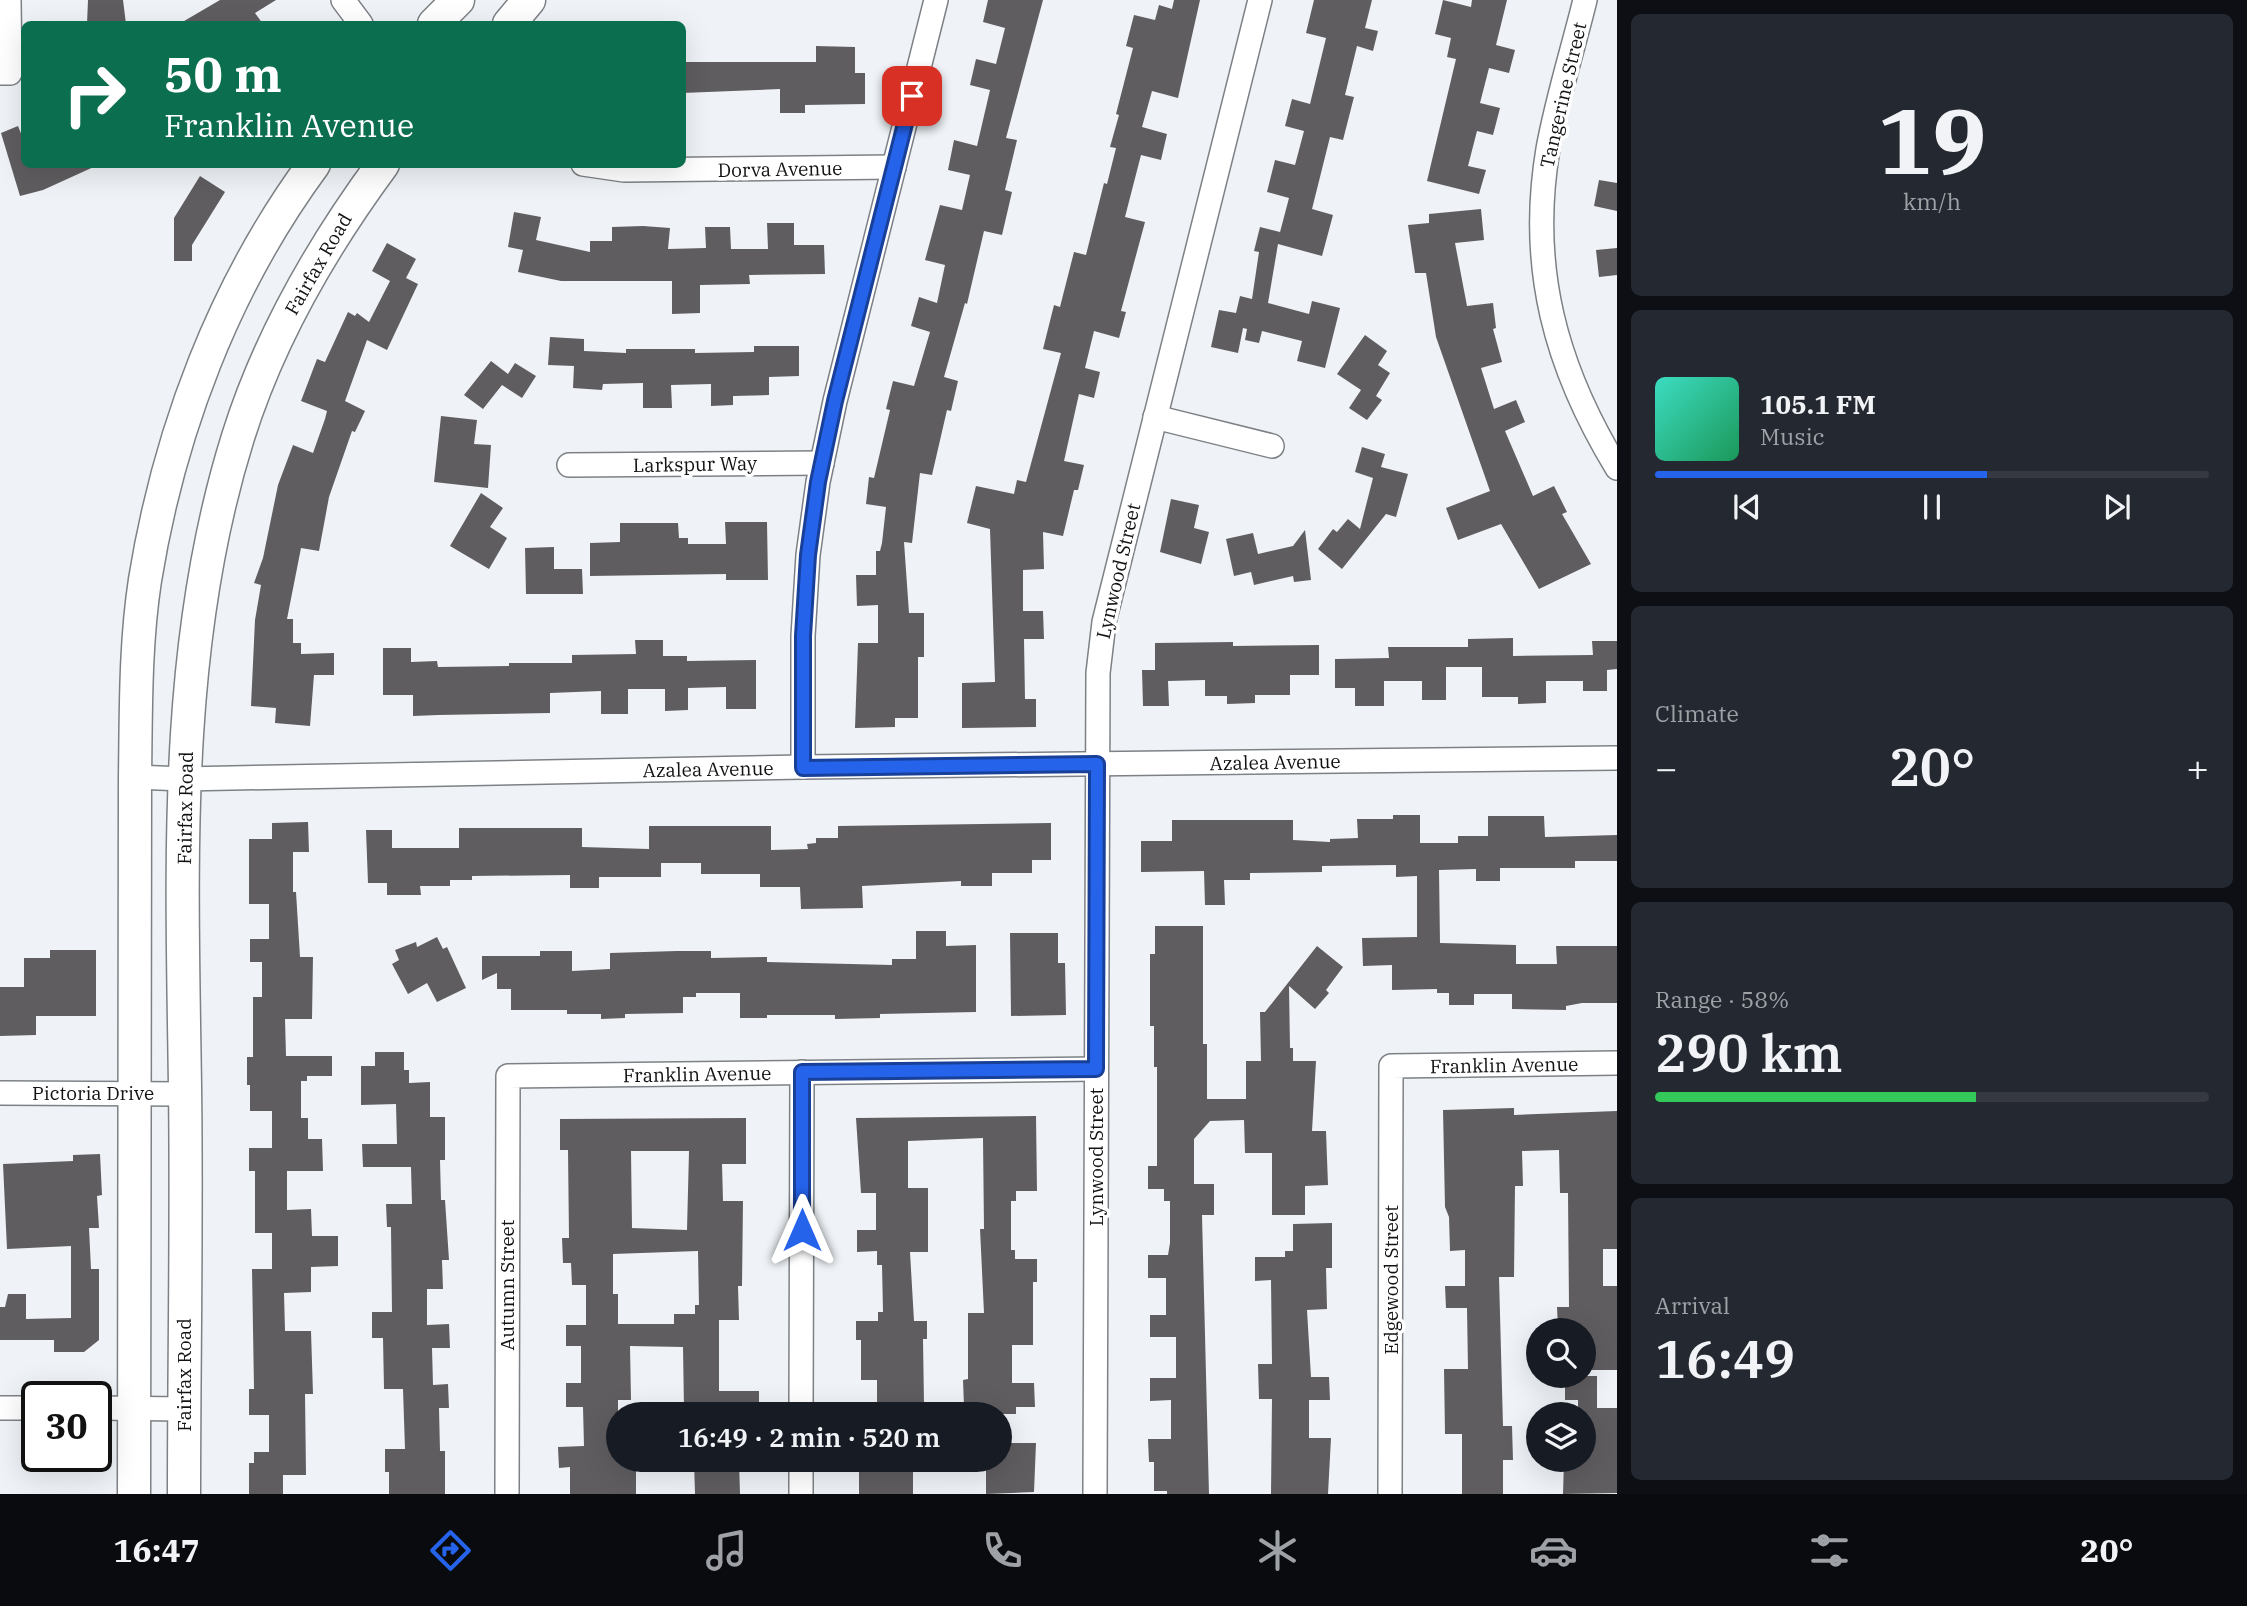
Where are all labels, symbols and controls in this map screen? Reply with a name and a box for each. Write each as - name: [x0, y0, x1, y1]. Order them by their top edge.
- street label: Tangerine Street: [1535, 19, 1592, 170]
- text: 50 m: [164, 42, 282, 105]
- icon: right: [49, 49, 140, 140]
- pin: [882, 66, 942, 126]
- icon: arrive: [893, 77, 931, 115]
- text: 19: [1877, 81, 1987, 199]
- text: Franklin Avenue: [164, 104, 414, 146]
- street label: Dorva Avenue: [718, 156, 842, 182]
- text: km/h: [1903, 186, 1961, 216]
- street label: Fairfax Road: [279, 209, 357, 319]
- text: 105.1 FM: [1760, 387, 1876, 421]
- text: Music: [1760, 421, 1825, 451]
- street label: Larkspur Way: [633, 451, 758, 477]
- icon: previous: [1728, 488, 1766, 526]
- icon: pause: [1913, 488, 1951, 526]
- icon: next: [2098, 488, 2136, 526]
- street label: Lynwood Street: [1091, 501, 1145, 641]
- text: Climate: [1655, 698, 1739, 728]
- text: 20°: [1889, 733, 1975, 800]
- text: −: [1655, 743, 1678, 792]
- text: +: [2186, 743, 2209, 792]
- street label: Azalea Avenue: [1209, 749, 1341, 775]
- street label: Fairfax Road: [172, 751, 198, 865]
- street label: Azalea Avenue: [642, 756, 774, 782]
- text: Range · 58%: [1655, 984, 1789, 1014]
- text: 290 km: [1655, 1019, 1843, 1086]
- street label: Franklin Avenue: [1430, 1052, 1578, 1078]
- street label: Franklin Avenue: [623, 1061, 771, 1087]
- street label: Pictoria Drive: [32, 1081, 154, 1105]
- street label: Lynwood Street: [1084, 1087, 1108, 1226]
- position arrow: [765, 1193, 839, 1267]
- street label: Edgewood Street: [1379, 1205, 1403, 1355]
- street label: Autumn Street: [495, 1219, 519, 1350]
- text: Arrival: [1655, 1290, 1730, 1320]
- street label: Fairfax Road: [172, 1318, 196, 1432]
- map controls: [1526, 1318, 1596, 1472]
- button: search: [1526, 1318, 1596, 1388]
- text: 16:49: [1655, 1325, 1795, 1392]
- speed limit sign: 30: [21, 1381, 112, 1472]
- button: layers: [1526, 1402, 1596, 1472]
- text: 16:49 · 2 min · 520 m: [678, 1420, 940, 1454]
- icon: directions: [426, 1526, 475, 1575]
- icon: music: [702, 1526, 751, 1575]
- icon: phone: [978, 1526, 1027, 1575]
- icon: climate: [1253, 1526, 1302, 1575]
- icon: car: [1529, 1526, 1578, 1575]
- icon: filters: [1805, 1526, 1854, 1575]
- text: 16:47: [113, 1529, 200, 1571]
- text: 20°: [2080, 1529, 2134, 1571]

